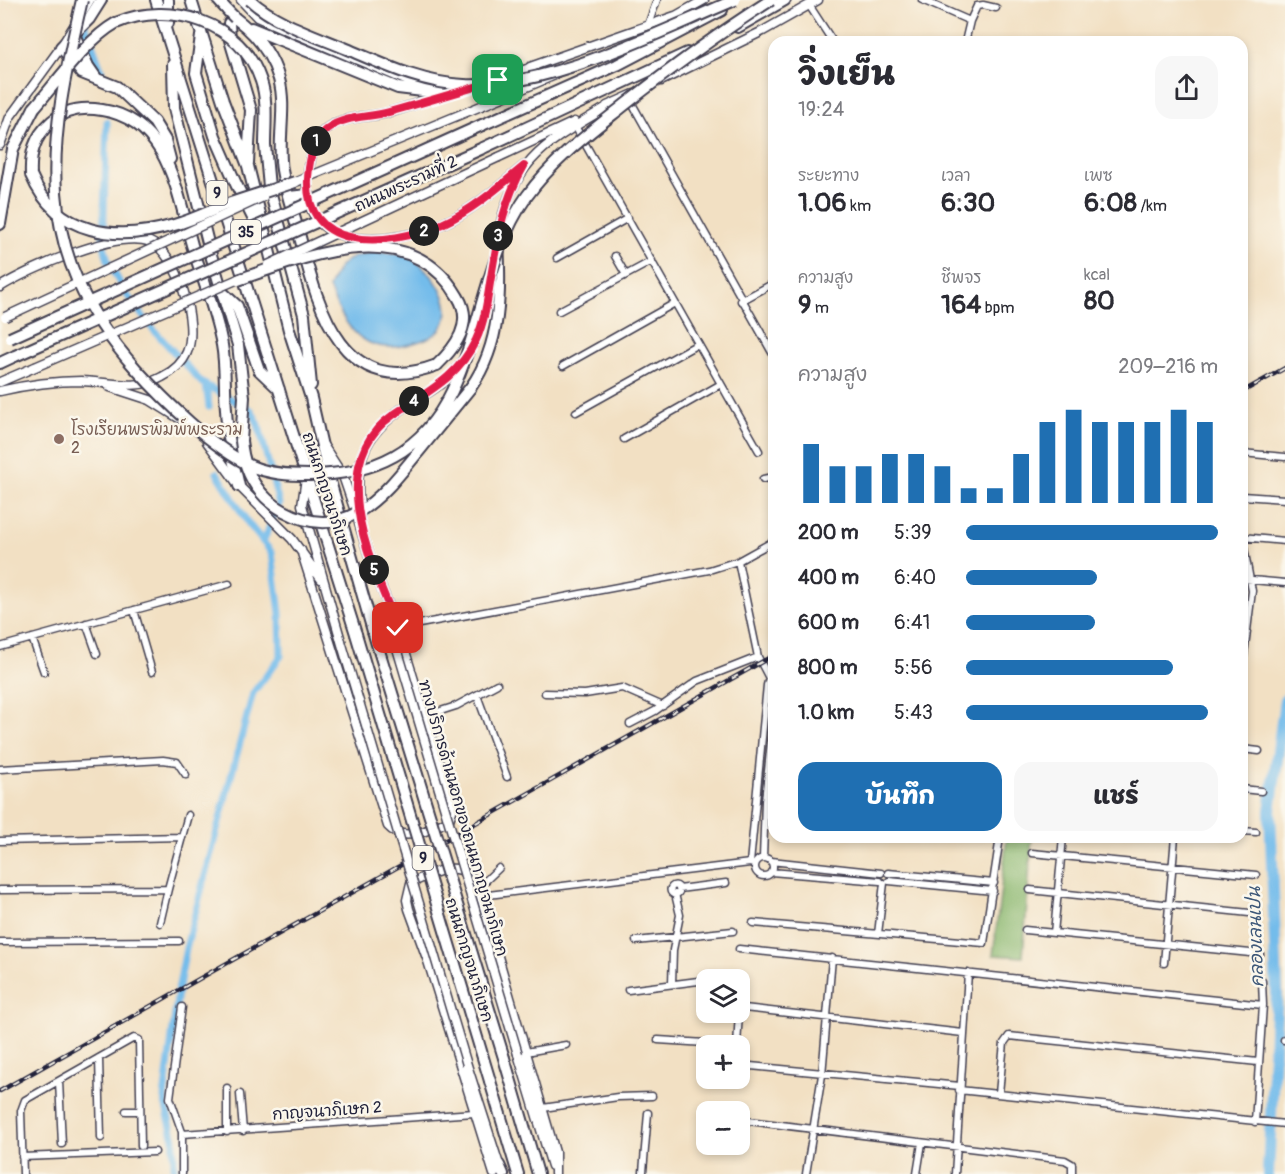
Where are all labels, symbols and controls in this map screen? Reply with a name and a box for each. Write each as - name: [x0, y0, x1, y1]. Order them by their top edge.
- pin: [472, 54, 523, 105]
- text: วิ่งเย็น: [798, 54, 895, 95]
- button: share: [1155, 56, 1218, 119]
- icon: arrive: [481, 63, 514, 96]
- text: 19:24: [798, 97, 844, 122]
- pin: 1: [301, 126, 331, 156]
- text: 1: [313, 131, 319, 151]
- street label: ถนนพระรามที่ 2: [349, 146, 461, 217]
- text: ระยะทาง: [798, 166, 859, 186]
- text: เวลา: [941, 166, 971, 186]
- text: เพซ: [1084, 166, 1113, 186]
- road number: 9: [206, 181, 228, 205]
- text: 1.06: [798, 187, 847, 219]
- text: 6:30: [941, 187, 995, 219]
- text: 6:08: [1084, 187, 1137, 219]
- text: km: [847, 196, 871, 216]
- text: /km: [1137, 196, 1167, 216]
- pin: 2: [409, 216, 439, 246]
- road number: 35: [231, 220, 261, 244]
- text: 2: [420, 221, 428, 241]
- pin: 3: [483, 221, 513, 251]
- text: 3: [494, 226, 502, 246]
- text: kcal: [1084, 265, 1110, 285]
- text: ความสูง: [798, 268, 853, 288]
- text: ชีพจร: [941, 268, 981, 288]
- text: 80: [1084, 285, 1115, 317]
- text: 9: [798, 289, 811, 321]
- text: 164: [941, 289, 981, 321]
- text: m: [811, 298, 829, 318]
- text: bpm: [981, 298, 1014, 318]
- text: 209–216 m: [1118, 354, 1218, 379]
- text: ความสูง: [798, 362, 867, 387]
- pin: 4: [399, 386, 429, 416]
- text: 4: [409, 391, 419, 411]
- place label: โรงเรียนพรพิมพ์พระราม 2: [71, 418, 243, 458]
- street label: ถนนกาญจนาภิเษก: [298, 429, 357, 558]
- marker: โรงเรียนพรพิมพ์พระราม 2: [52, 432, 66, 446]
- text: 200 m: [798, 520, 859, 545]
- text: 5:39: [894, 520, 932, 545]
- pin: 5: [359, 555, 389, 585]
- text: 5: [370, 560, 378, 580]
- text: 400 m: [798, 565, 859, 590]
- text: 6:40: [894, 565, 936, 590]
- pin: [372, 602, 423, 653]
- text: 600 m: [798, 610, 859, 635]
- text: 6:41: [894, 610, 930, 635]
- icon: check: [381, 611, 414, 644]
- text: 800 m: [798, 655, 858, 680]
- text: 5:56: [894, 655, 933, 680]
- street label: ทางบริการด้านนอกของถนนกาญจนาภิเษก: [414, 677, 513, 959]
- text: 1.0 km: [798, 700, 854, 725]
- text: 5:43: [894, 700, 933, 725]
- button: บันทึก: [798, 762, 1002, 831]
- button: แชร์: [1014, 762, 1218, 831]
- road number: 9: [412, 846, 434, 870]
- water label: คลองเลนเปน: [1243, 885, 1269, 988]
- street label: ถนนกาญจนาภิเษก: [441, 895, 498, 1025]
- map controls: [696, 969, 750, 1155]
- button: layers: [696, 969, 750, 1023]
- button: +: [696, 1035, 750, 1089]
- street label: กาญจนาภิเษก 2: [271, 1096, 383, 1125]
- button: −: [696, 1101, 750, 1155]

